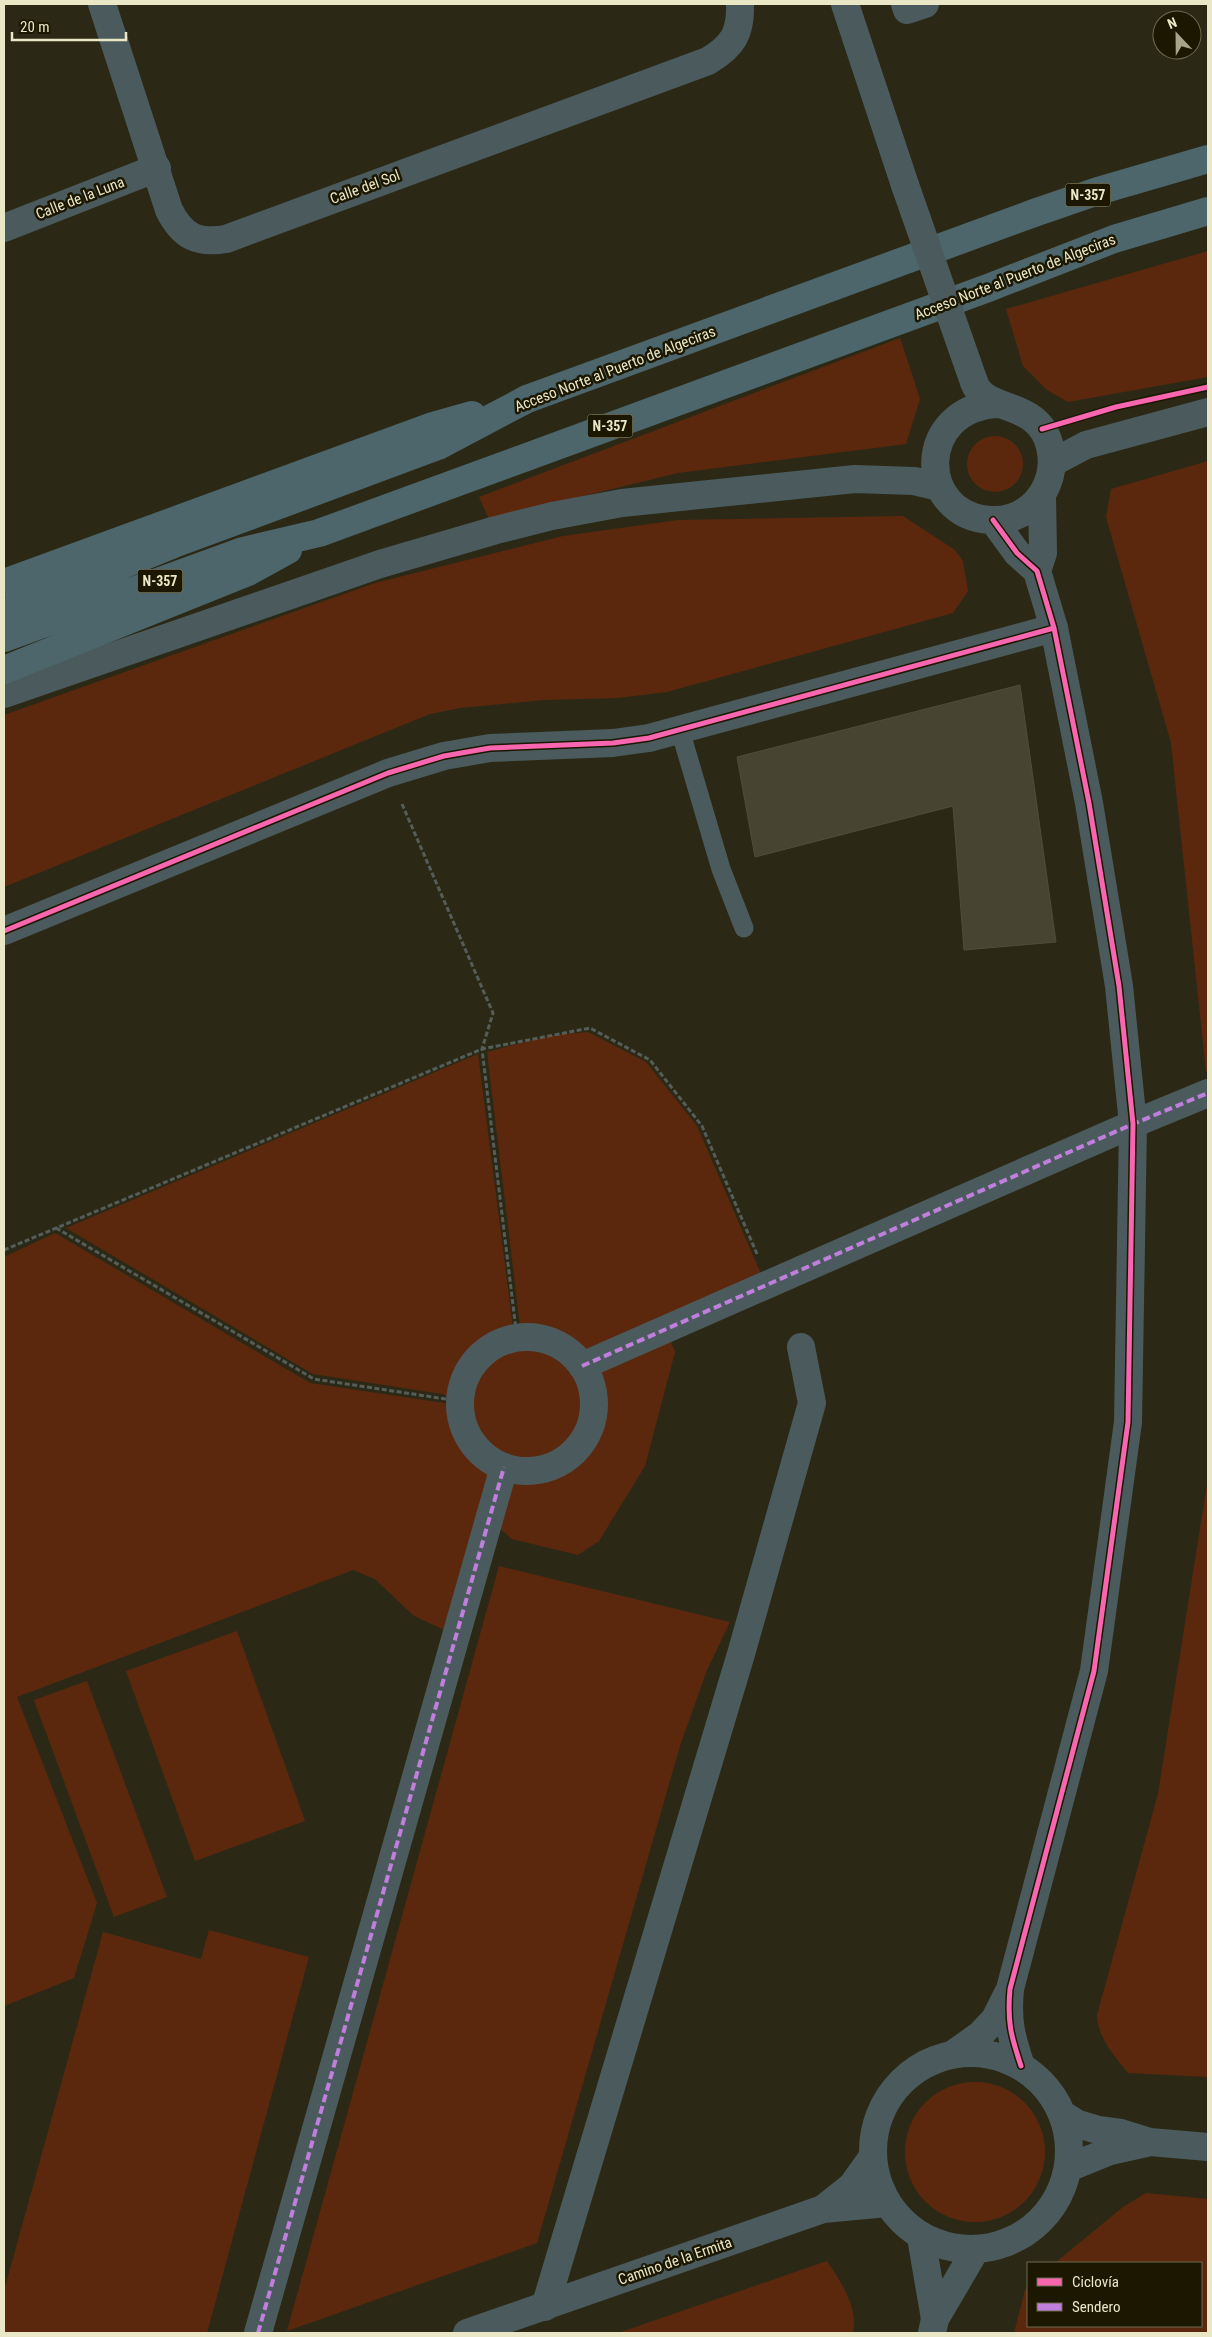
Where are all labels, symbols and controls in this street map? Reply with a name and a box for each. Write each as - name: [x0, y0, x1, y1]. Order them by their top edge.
- scale bar: [12, 10, 126, 42]
- north arrow: [1152, 10, 1202, 60]
- text: N: [1165, 14, 1179, 32]
- text: 20 m: [20, 18, 50, 36]
- street label: Calle del Sol: [328, 166, 402, 208]
- street label: Calle de la Luna: [33, 173, 127, 223]
- road number: N-357: [1066, 184, 1110, 206]
- street label: Acceso Norte al Puerto de Algeciras: [912, 230, 1118, 324]
- street label: Acceso Norte al Puerto de Algeciras: [512, 322, 718, 416]
- road number: N-357: [588, 414, 632, 438]
- road number: N-357: [138, 570, 182, 592]
- street label: Camino de la Ermita: [616, 2233, 734, 2289]
- legend: [1027, 2262, 1202, 2327]
- text: Ciclovía: [1072, 2273, 1119, 2291]
- text: Sendero: [1072, 2298, 1121, 2316]

